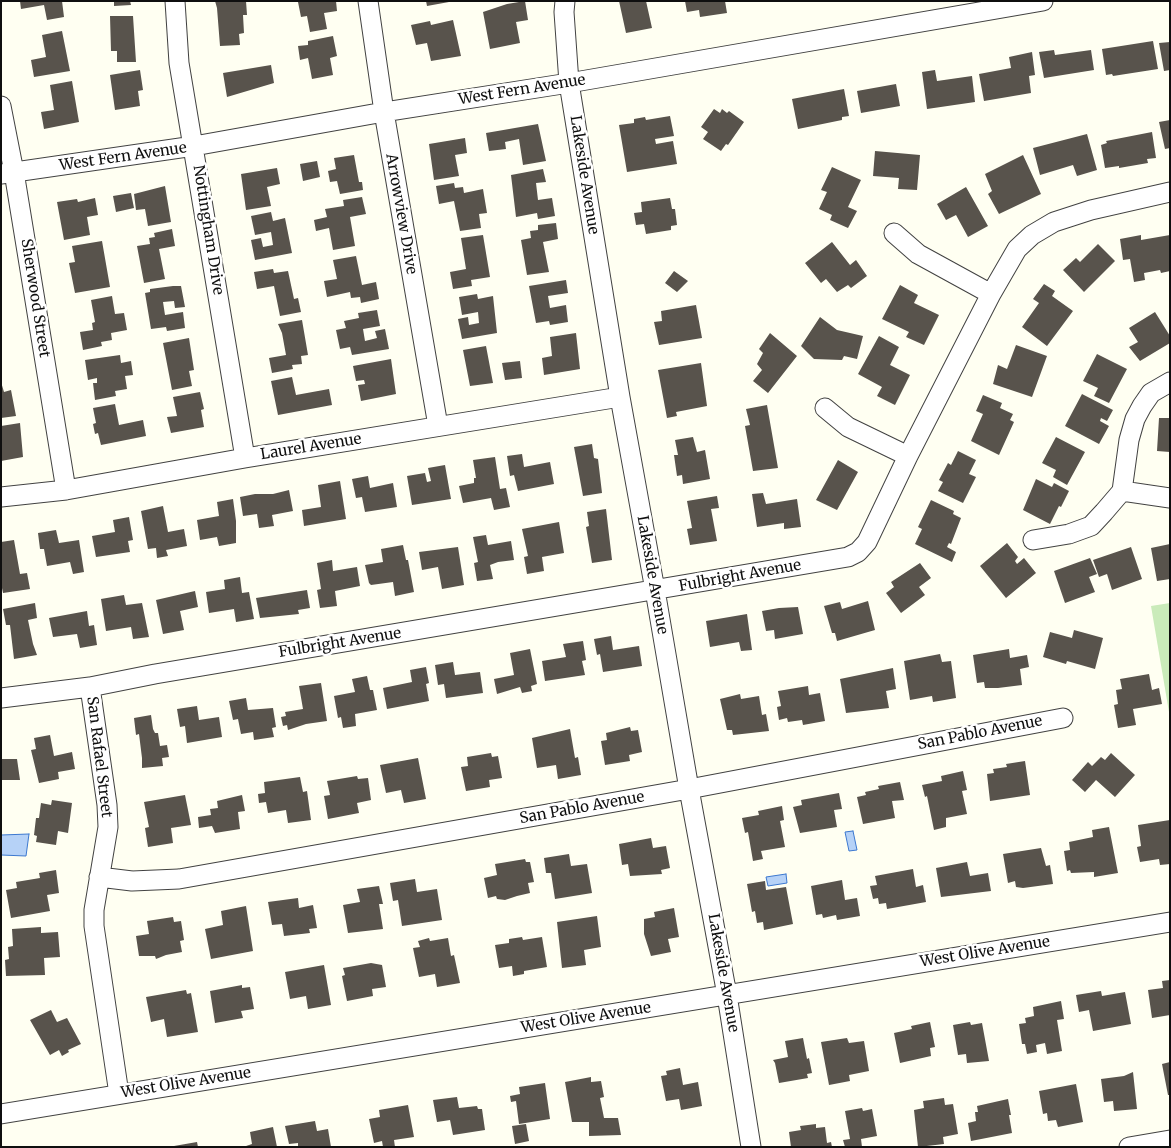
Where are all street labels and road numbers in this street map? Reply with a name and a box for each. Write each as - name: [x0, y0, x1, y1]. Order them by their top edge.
- street label: West Fern Avenue: [457, 71, 587, 109]
- street label: Lakeside Avenue: [566, 114, 602, 236]
- street label: West Fern Avenue: [58, 139, 188, 175]
- street label: Arrowview Drive: [382, 152, 420, 276]
- street label: Nottingham Drive: [189, 164, 227, 296]
- street label: Sherwood Street: [17, 237, 53, 359]
- street label: Laurel Avenue: [259, 430, 363, 464]
- street label: Lakeside Avenue: [633, 514, 671, 636]
- street label: Fulbright Avenue: [677, 556, 803, 596]
- street label: Fulbright Avenue: [277, 624, 403, 662]
- street label: San Rafael Street: [83, 695, 115, 819]
- street label: San Pablo Avenue: [916, 712, 1044, 754]
- street label: San Pablo Avenue: [518, 788, 646, 828]
- street label: Lakeside Avenue: [704, 912, 742, 1034]
- street label: West Olive Avenue: [919, 933, 1051, 971]
- street label: West Olive Avenue: [520, 999, 652, 1037]
- street label: West Olive Avenue: [120, 1064, 252, 1102]

